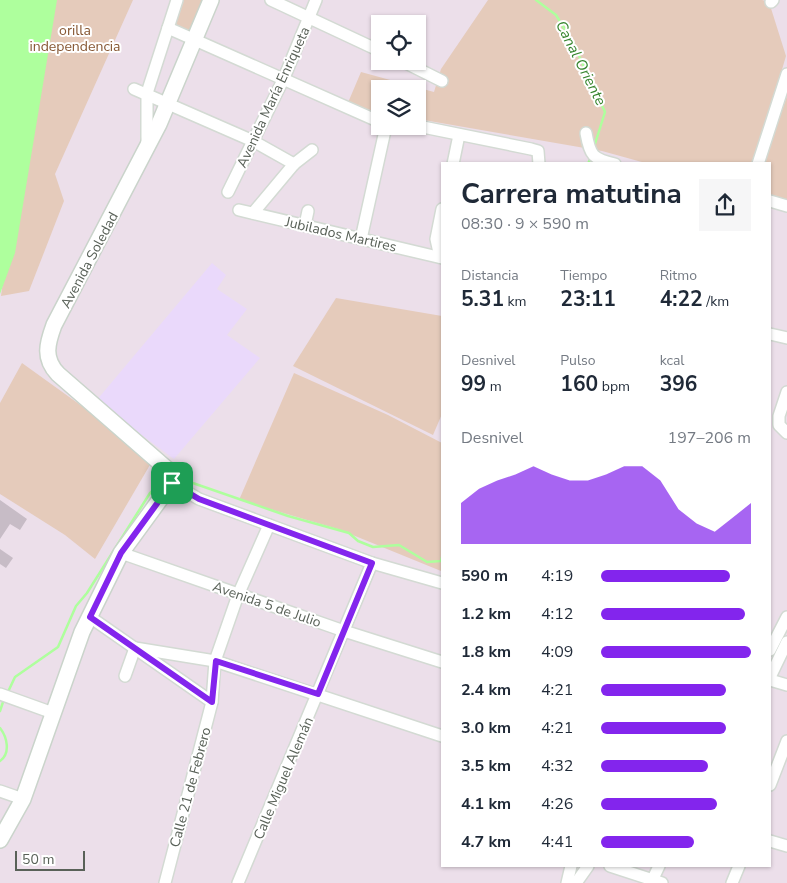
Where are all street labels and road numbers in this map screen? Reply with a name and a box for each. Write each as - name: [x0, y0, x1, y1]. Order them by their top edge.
- street label: Avenida María Enriqueta: [232, 24, 315, 171]
- street label: Avenida Soledad: [56, 209, 123, 312]
- street label: Jubilados Martires: [282, 212, 399, 257]
- street label: Avenida 5 de Julio: [210, 577, 324, 632]
- street label: Calle Miguel Alemán: [249, 714, 318, 842]
- street label: Calle 21 de Febrero: [165, 725, 216, 849]

